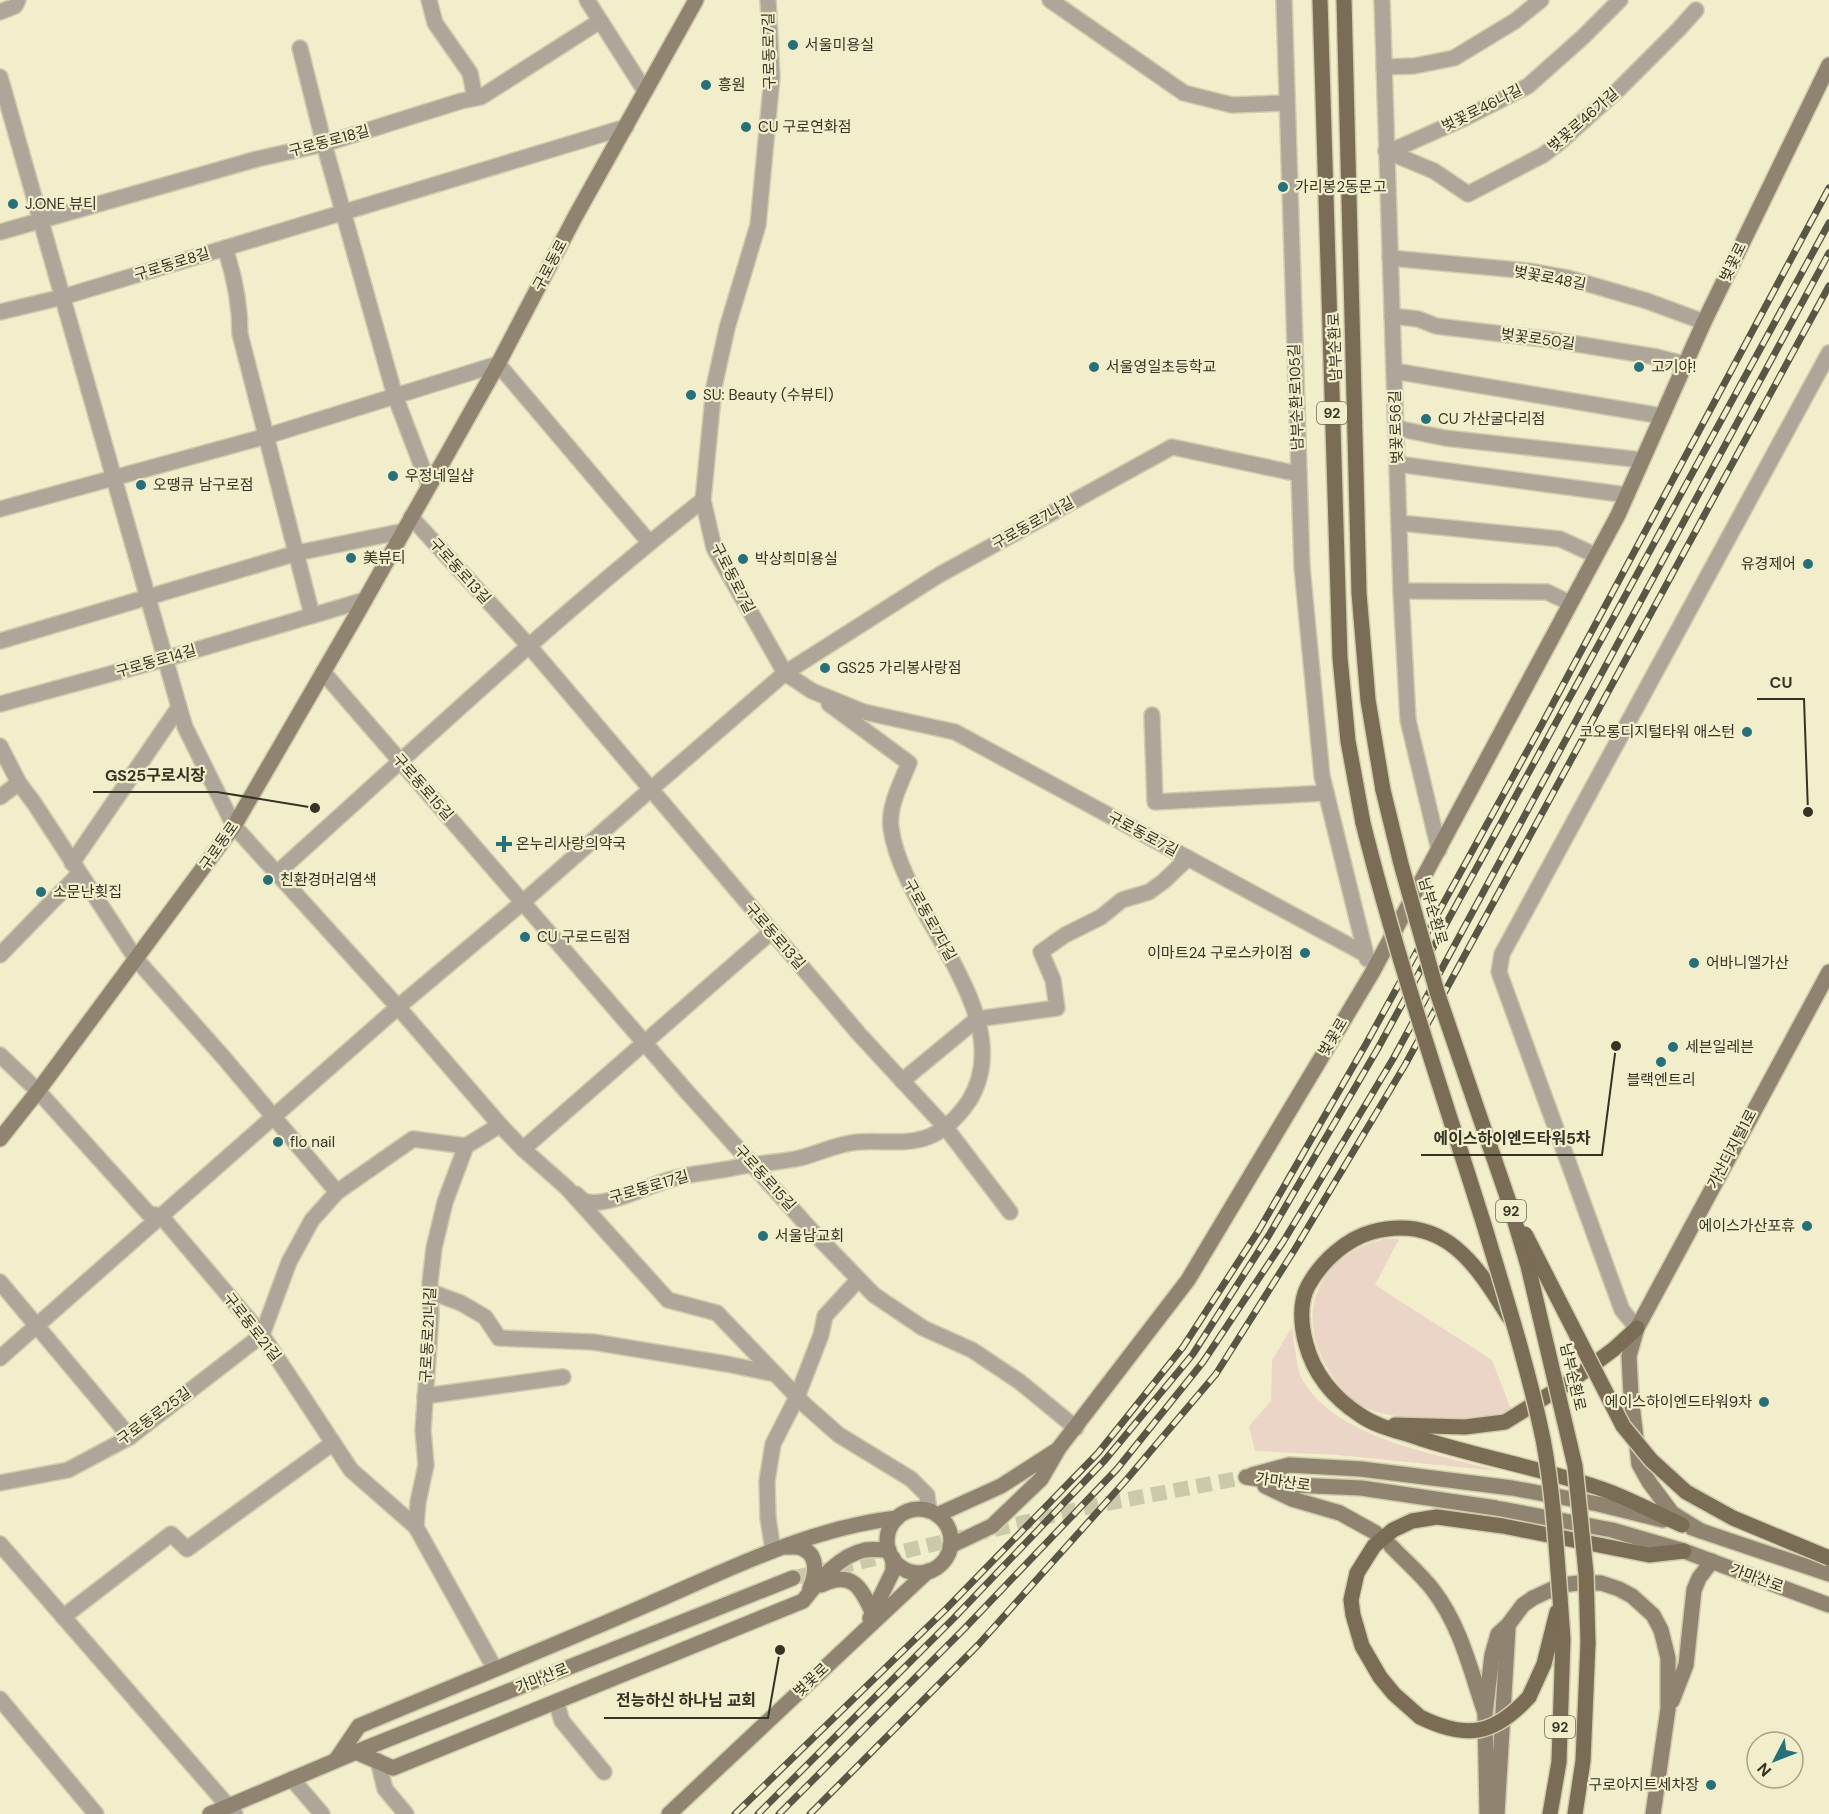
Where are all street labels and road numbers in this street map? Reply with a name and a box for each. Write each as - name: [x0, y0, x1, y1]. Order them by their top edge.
- street label: 구로동로7길: [758, 12, 780, 90]
- street label: 벚꽃로46나길: [1438, 80, 1526, 136]
- street label: 벚꽃로46가길: [1543, 84, 1623, 156]
- street label: 구로동로18길: [286, 121, 372, 161]
- street label: 구로동로: [528, 236, 572, 294]
- street label: 벚꽃로: [1715, 239, 1751, 285]
- street label: 구로동로8길: [132, 243, 212, 285]
- street label: 벚꽃로48길: [1512, 261, 1588, 295]
- street label: 남부순환로: [1324, 312, 1346, 382]
- street label: 벚꽃로50길: [1500, 324, 1576, 354]
- street label: 남부순환로105길: [1284, 343, 1308, 451]
- street label: 벚꽃로56길: [1385, 390, 1407, 464]
- road number: 92: [1317, 402, 1347, 424]
- street label: 구로동로7나길: [988, 492, 1078, 554]
- street label: 구로동로13길: [425, 534, 495, 608]
- street label: 구로동로7길: [707, 539, 759, 617]
- street label: 구로동로14길: [113, 640, 199, 682]
- street label: 구로동로15길: [388, 749, 458, 825]
- street label: 구로동로7길: [1104, 807, 1182, 861]
- street label: 구로동로: [195, 818, 243, 874]
- street label: 구로동로7다길: [899, 875, 961, 965]
- street label: 남부순환로: [1414, 875, 1452, 947]
- street label: 구로동로13길: [740, 898, 810, 974]
- street label: 벚꽃로: [1314, 1014, 1352, 1060]
- street label: 가산디지털1로: [1703, 1106, 1761, 1192]
- street label: 구로동로15길: [730, 1141, 800, 1215]
- street label: 구로동로17길: [607, 1166, 691, 1208]
- road number: 92: [1496, 1200, 1526, 1222]
- street label: 구로동로21나길: [415, 1286, 441, 1384]
- street label: 구로동로21길: [219, 1288, 285, 1366]
- street label: 남부순환로: [1555, 1341, 1591, 1413]
- street label: 구로동로25길: [113, 1382, 195, 1450]
- street label: 가마산로: [1254, 1468, 1312, 1496]
- street label: 가마산로: [1728, 1559, 1786, 1597]
- street label: 가마산로: [513, 1658, 571, 1698]
- street label: 벚꽃로: [789, 1659, 833, 1701]
- road number: 92: [1545, 1716, 1575, 1738]

